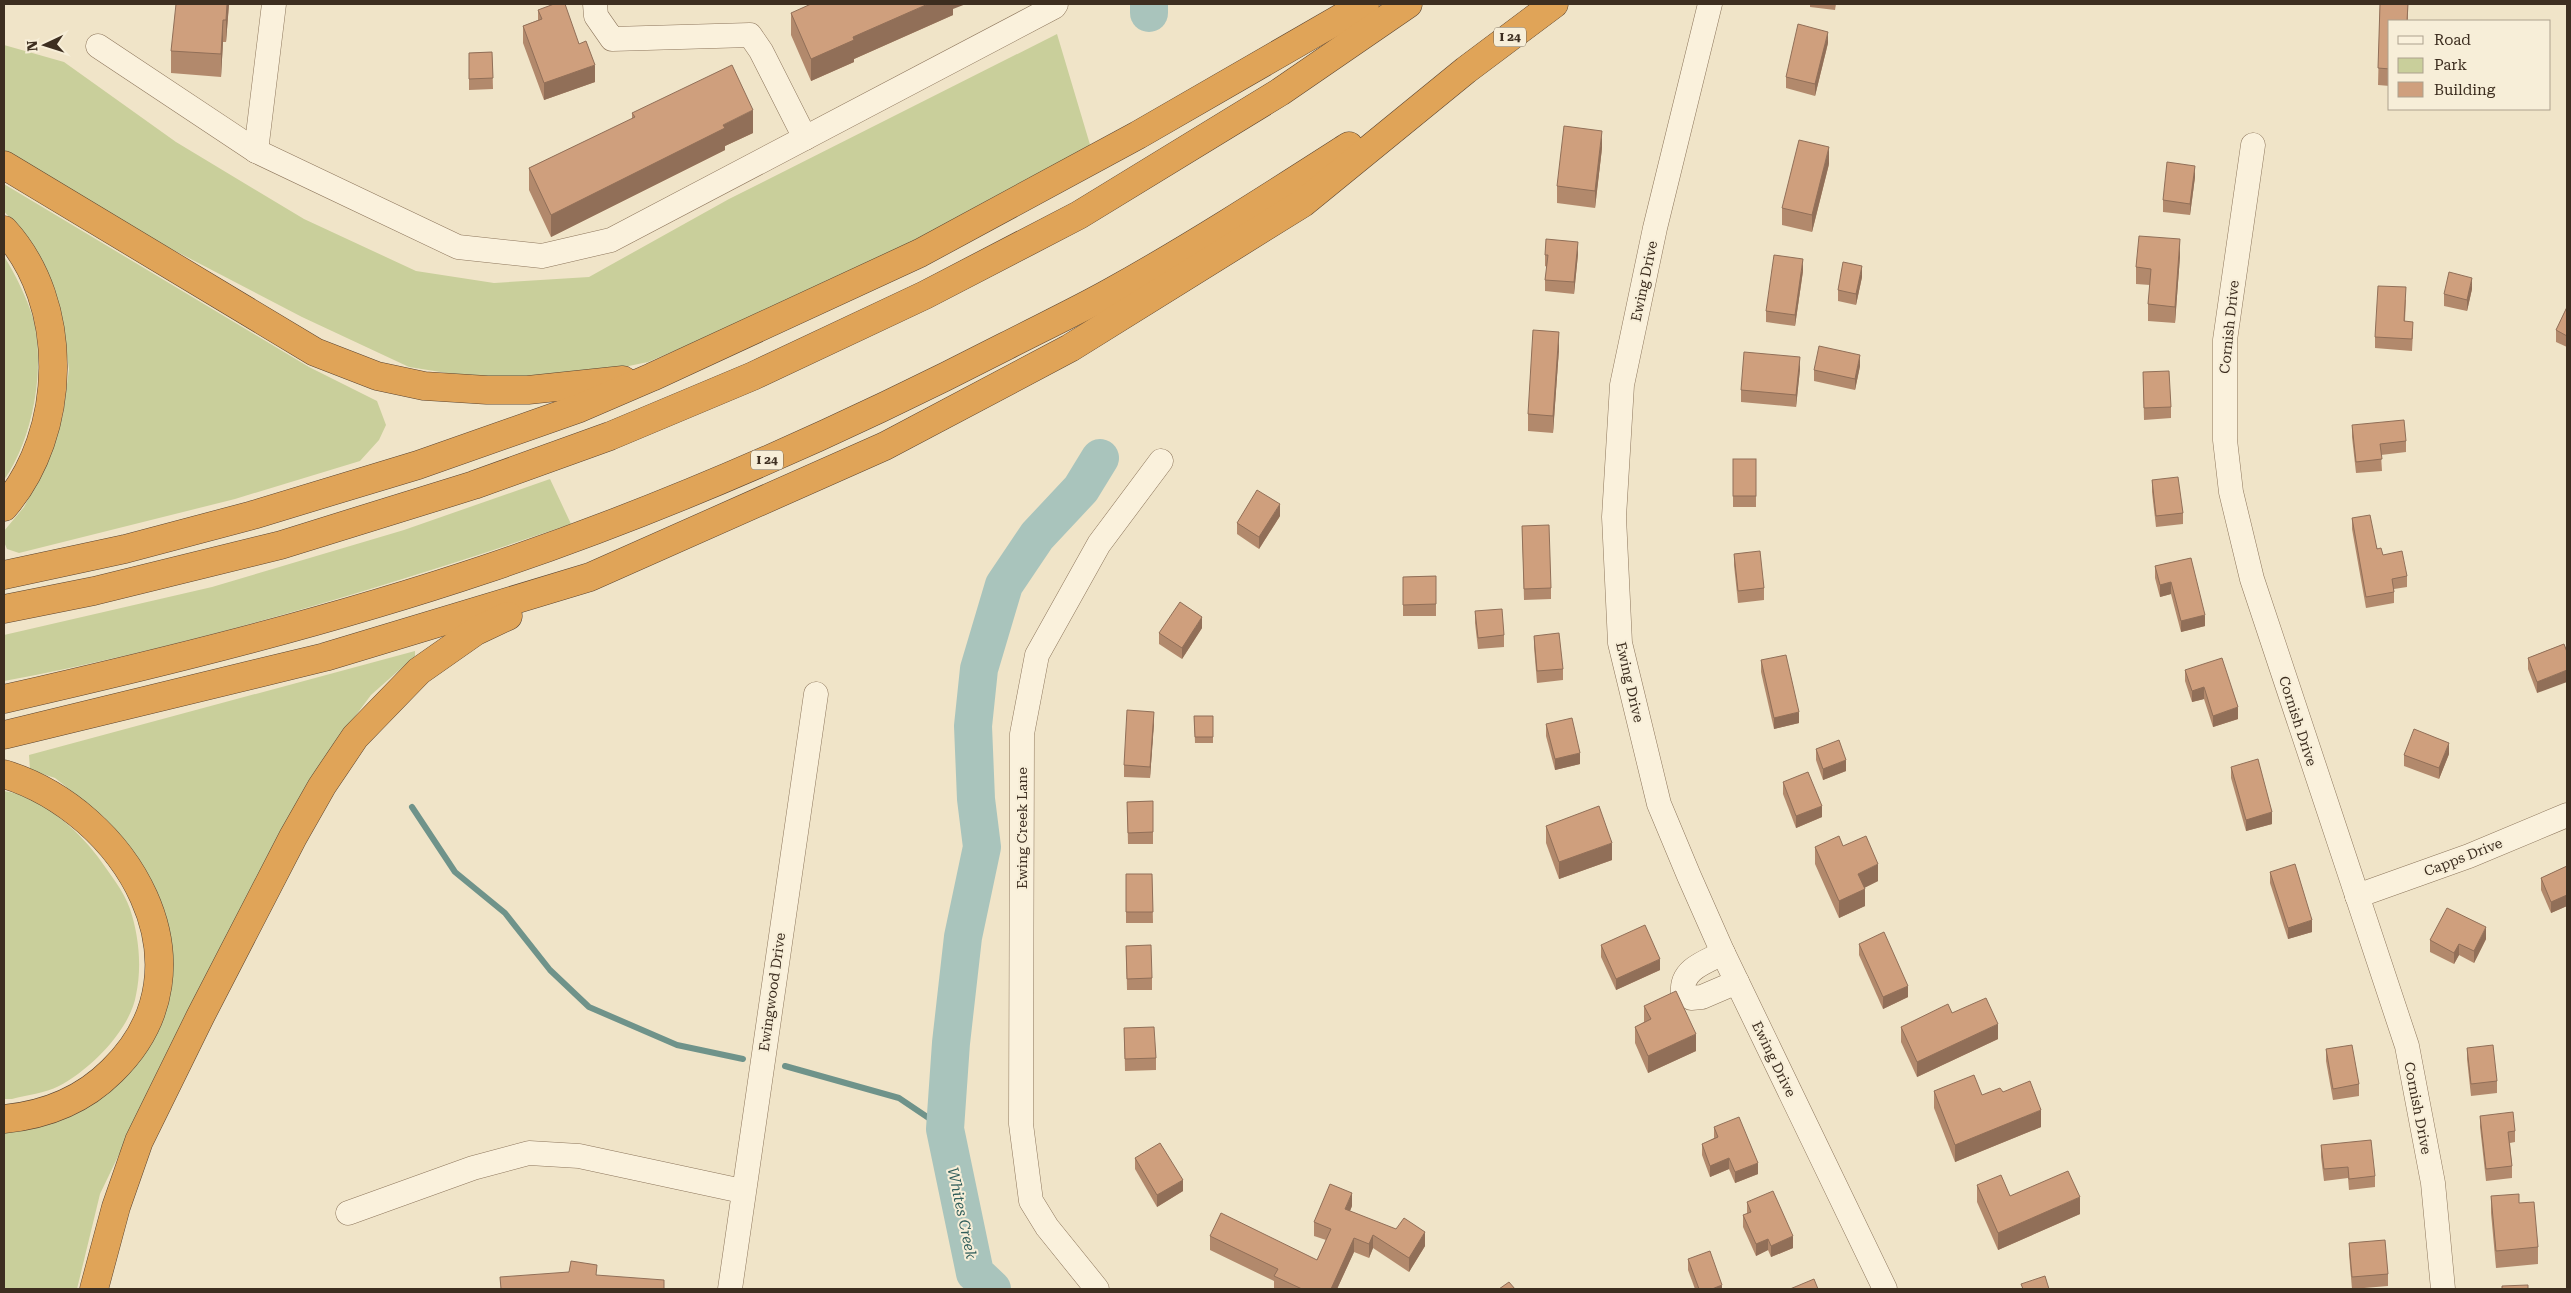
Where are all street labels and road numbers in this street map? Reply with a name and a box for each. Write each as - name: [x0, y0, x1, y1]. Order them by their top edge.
- road number: I 24: [1494, 28, 1526, 46]
- street label: Ewing Drive: [1628, 239, 1660, 323]
- street label: Cornish Drive: [2216, 279, 2242, 374]
- road number: I 24: [751, 450, 783, 470]
- street label: Ewing Drive: [1613, 640, 1647, 724]
- street label: Cornish Drive: [2276, 674, 2320, 768]
- street label: Ewing Creek Lane: [1014, 767, 1030, 889]
- street label: Capps Drive: [2422, 835, 2505, 879]
- street label: Ewingwood Drive: [756, 931, 788, 1052]
- street label: Ewing Drive: [1749, 1019, 1799, 1100]
- street label: Cornish Drive: [2401, 1060, 2435, 1156]

